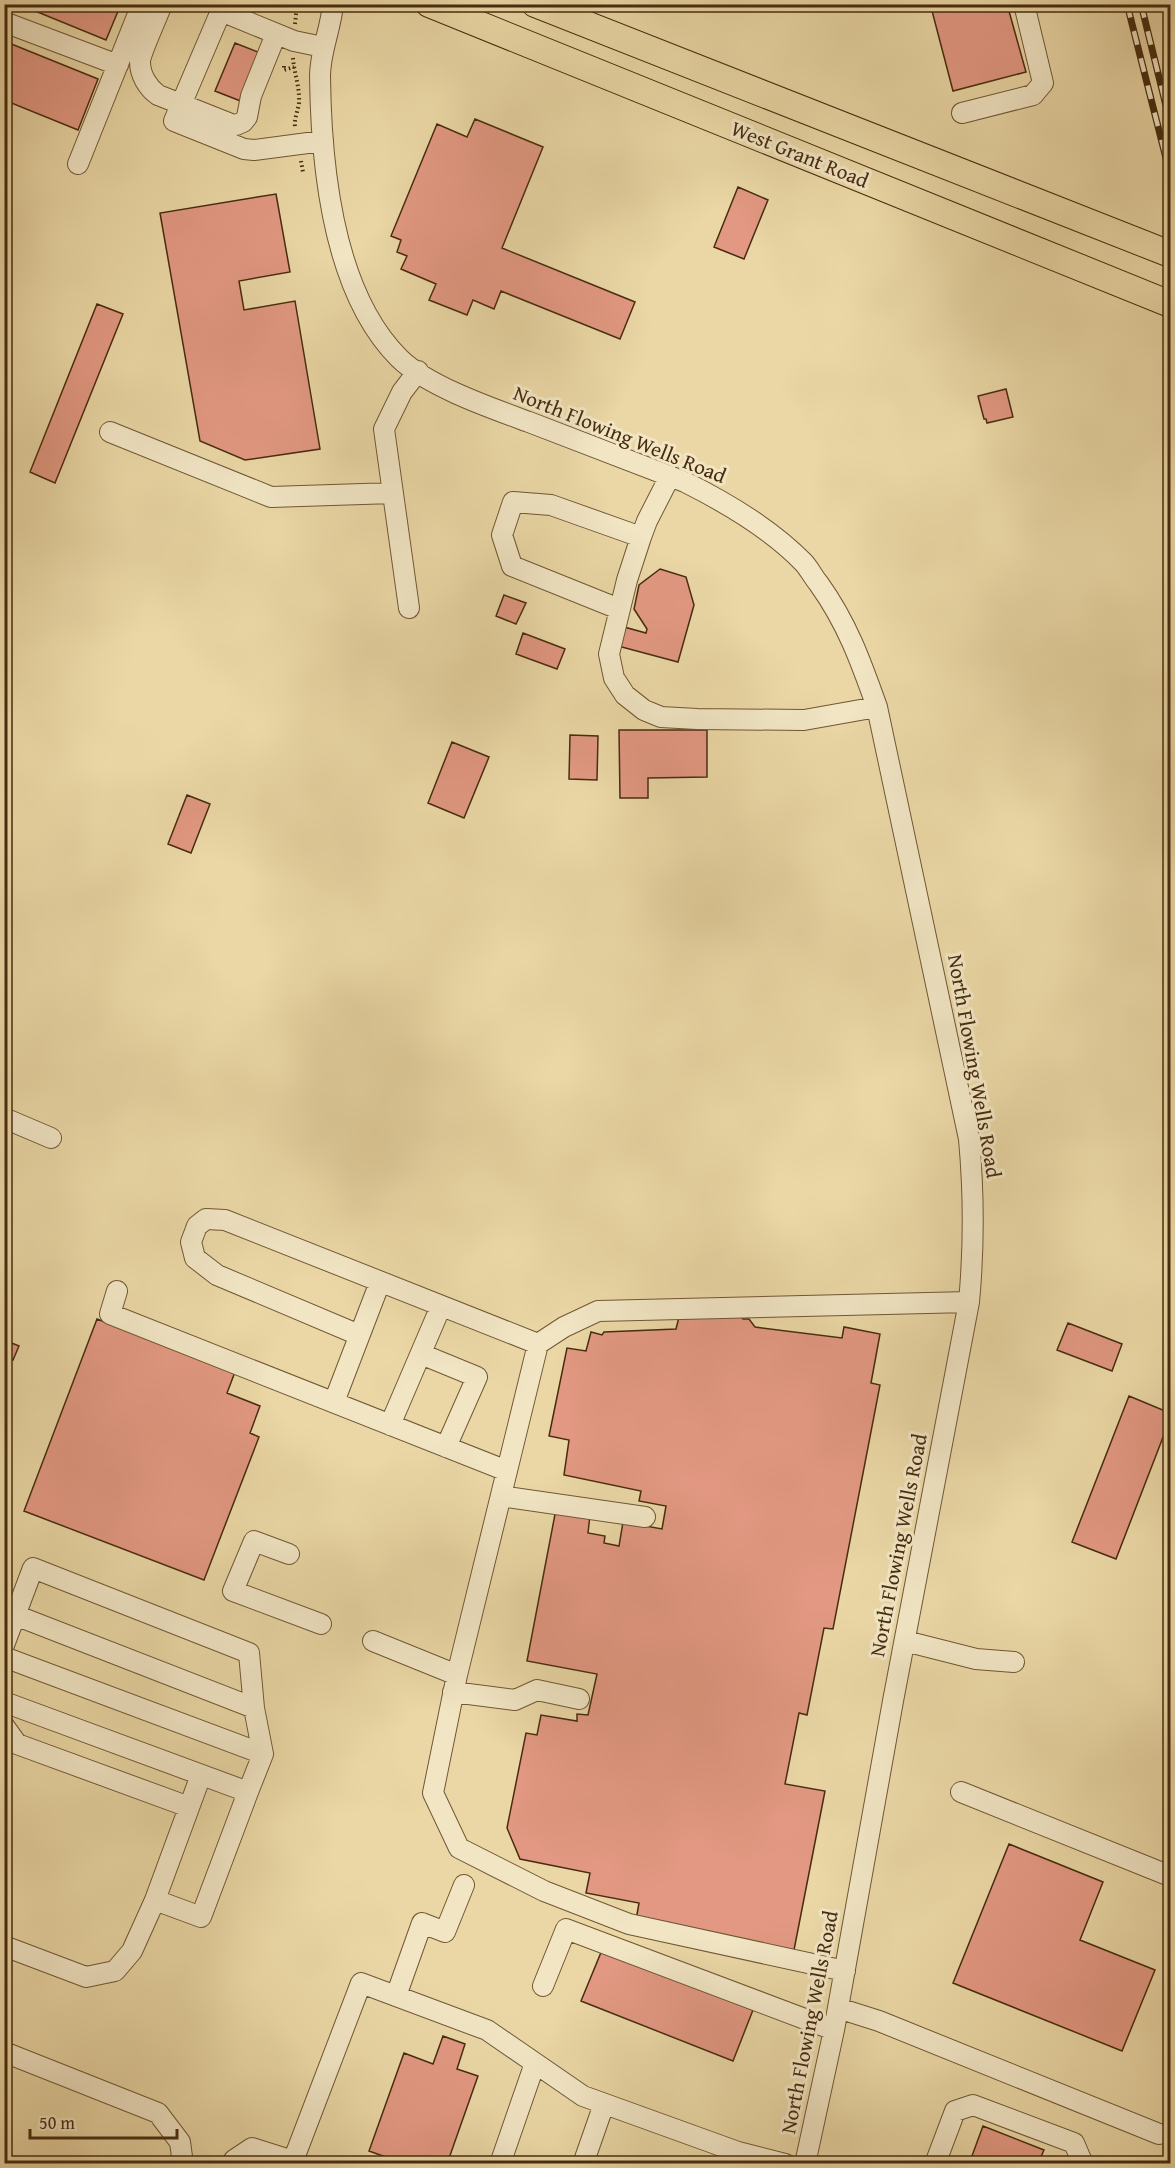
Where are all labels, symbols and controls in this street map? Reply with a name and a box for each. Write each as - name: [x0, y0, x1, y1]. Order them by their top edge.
- street label: West Grant Road: [727, 112, 874, 196]
- street label: North Flowing Wells Road: [509, 377, 732, 491]
- street label: North Flowing Wells Road: [940, 952, 1010, 1181]
- street label: North Flowing Wells Road: [861, 1430, 935, 1659]
- street label: North Flowing Wells Road: [772, 1907, 846, 2136]
- scale bar: [30, 2102, 177, 2140]
- text: 50 m: [39, 2109, 75, 2136]

